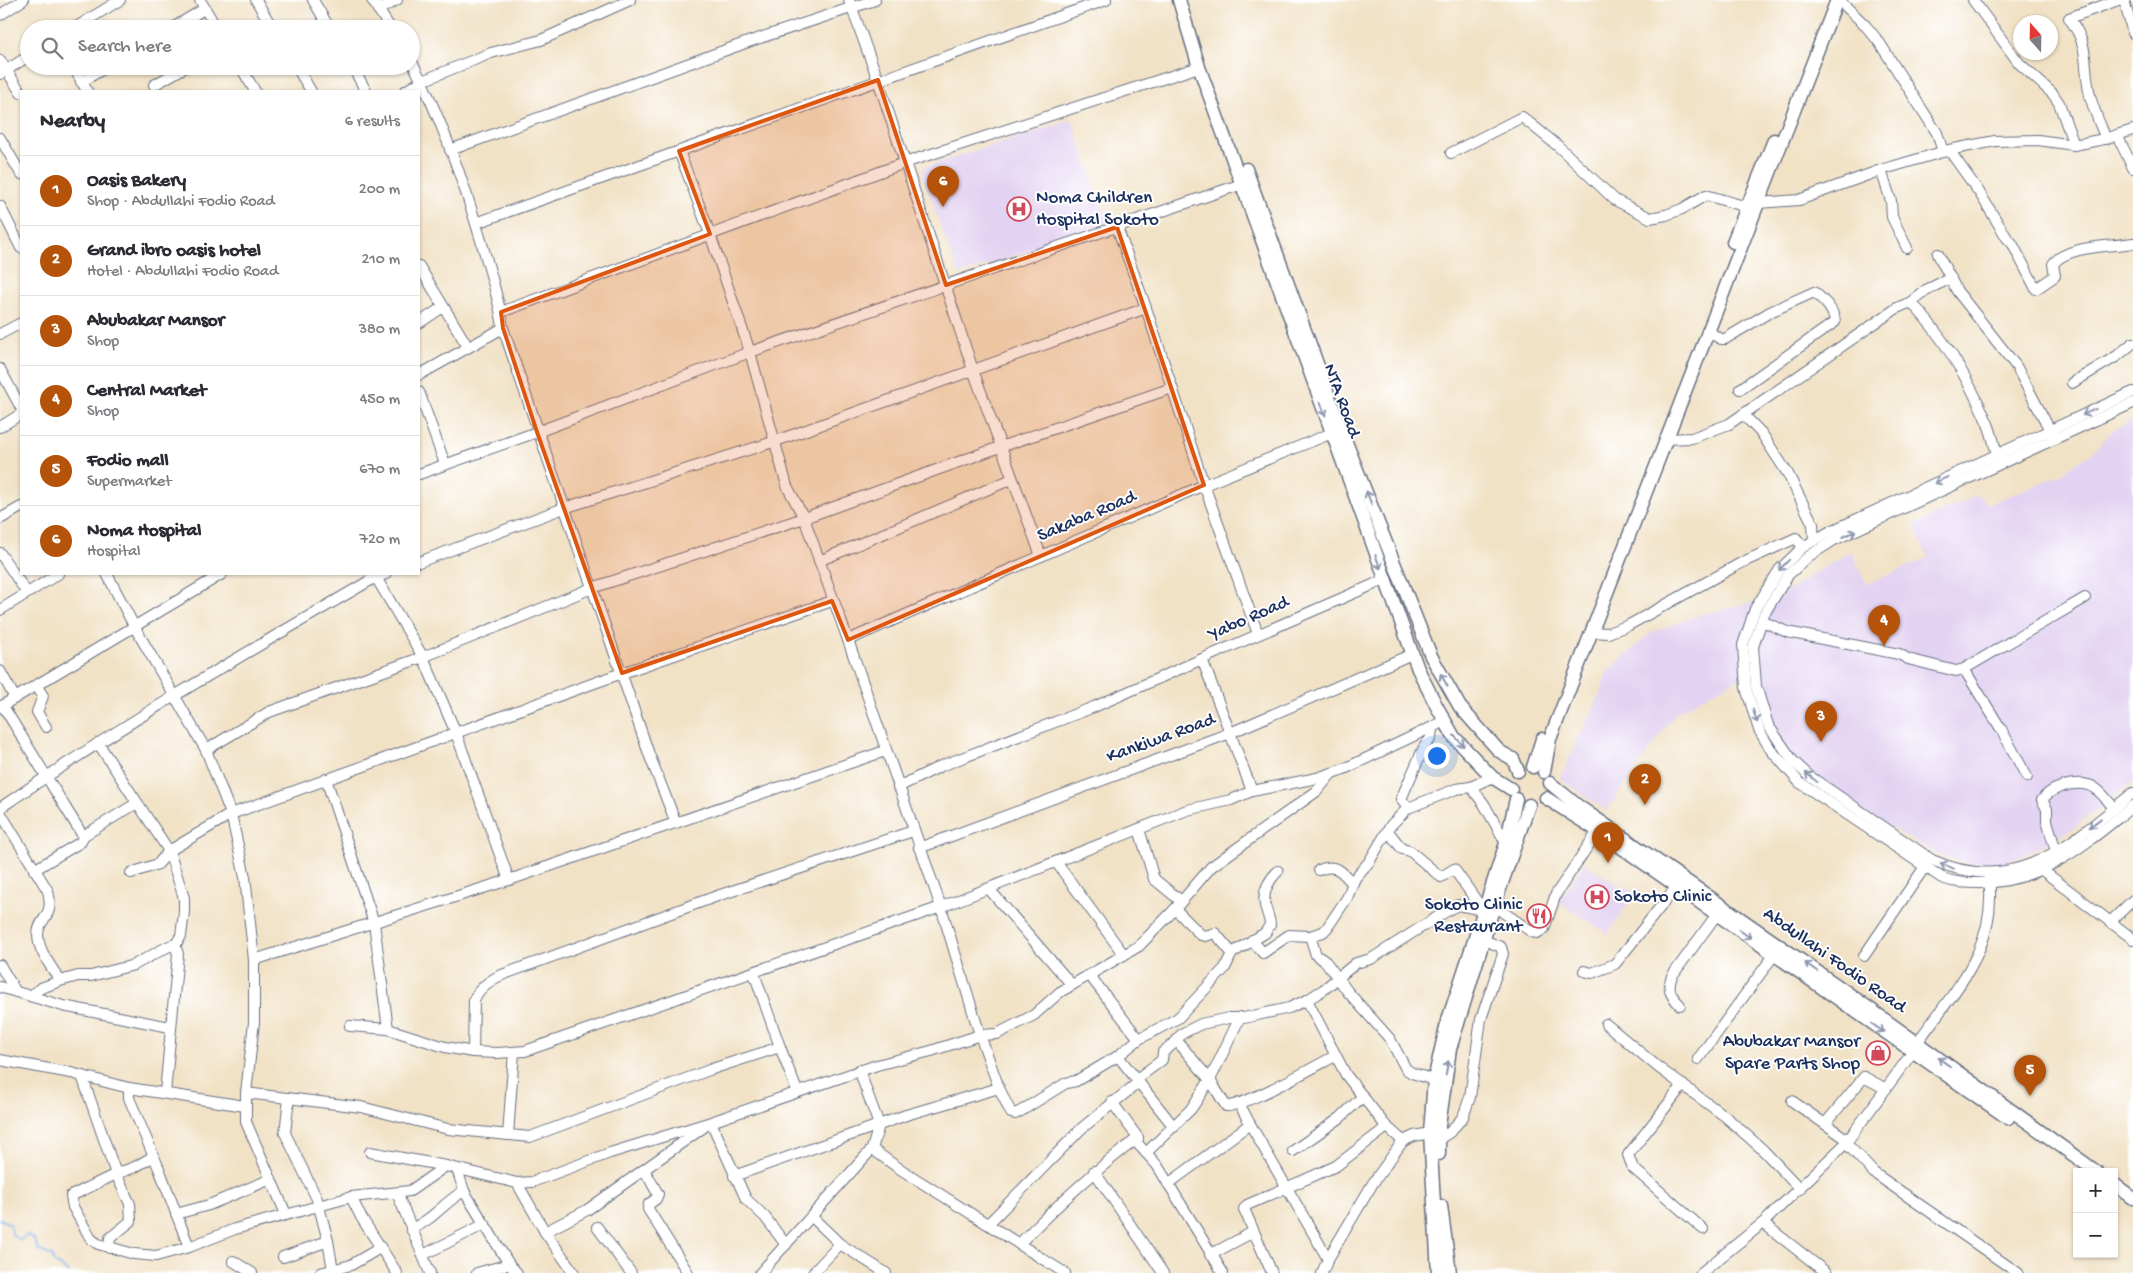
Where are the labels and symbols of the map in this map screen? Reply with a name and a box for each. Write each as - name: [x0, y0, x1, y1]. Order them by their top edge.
- north arrow: [2013, 15, 2058, 60]
- pin: 6: [927, 166, 959, 207]
- place label: Noma Children Hospital Sokoto: [1036, 187, 1159, 232]
- hospital icon: Noma Children Hospital Sokoto: [1006, 196, 1032, 222]
- street label: NTA Road: [1317, 361, 1366, 443]
- one-way arrow: [1319, 401, 1328, 416]
- one-way arrow: [2082, 408, 2097, 418]
- one-way arrow: [1934, 476, 1949, 485]
- street label: Sakaba Road: [1034, 485, 1142, 548]
- one-way arrow: [1363, 491, 1373, 506]
- one-way arrow: [1841, 528, 1856, 538]
- one-way arrow: [1374, 554, 1383, 569]
- one-way arrow: [1778, 559, 1790, 572]
- street label: Yabo Road: [1204, 590, 1294, 648]
- pin: 4: [1868, 605, 1900, 646]
- one-way arrow: [1439, 674, 1449, 688]
- pin: 3: [1805, 701, 1837, 742]
- one-way arrow: [1750, 707, 1760, 723]
- street label: Kankiwa Road: [1104, 708, 1220, 769]
- one-way arrow: [1453, 734, 1465, 747]
- your location: [1424, 743, 1450, 769]
- pin: 2: [1629, 764, 1661, 805]
- one-way arrow: [1805, 772, 1818, 783]
- one-way arrow: [2089, 818, 2102, 829]
- pin: 1: [1592, 822, 1624, 863]
- one-way arrow: [1940, 861, 1955, 871]
- hospital icon: Sokoto Clinic: [1584, 884, 1610, 910]
- place label: Sokoto Clinic: [1614, 886, 1712, 909]
- place label: Sokoto Clinic Restaurant: [1425, 894, 1524, 939]
- restaurant icon: Sokoto Clinic Restaurant: [1526, 903, 1552, 929]
- street label: Abdullahi Fodio Road: [1758, 903, 1912, 1020]
- one-way arrow: [1738, 929, 1752, 939]
- one-way arrow: [1804, 962, 1818, 972]
- one-way arrow: [1870, 1023, 1884, 1033]
- place label: Abubakar Mansor Spare Parts Shop: [1723, 1031, 1862, 1076]
- shop icon: Abubakar Mansor Spare Parts Shop: [1865, 1040, 1891, 1066]
- pin: 5: [2014, 1055, 2046, 1096]
- one-way arrow: [1937, 1057, 1951, 1067]
- one-way arrow: [1442, 1060, 1452, 1076]

